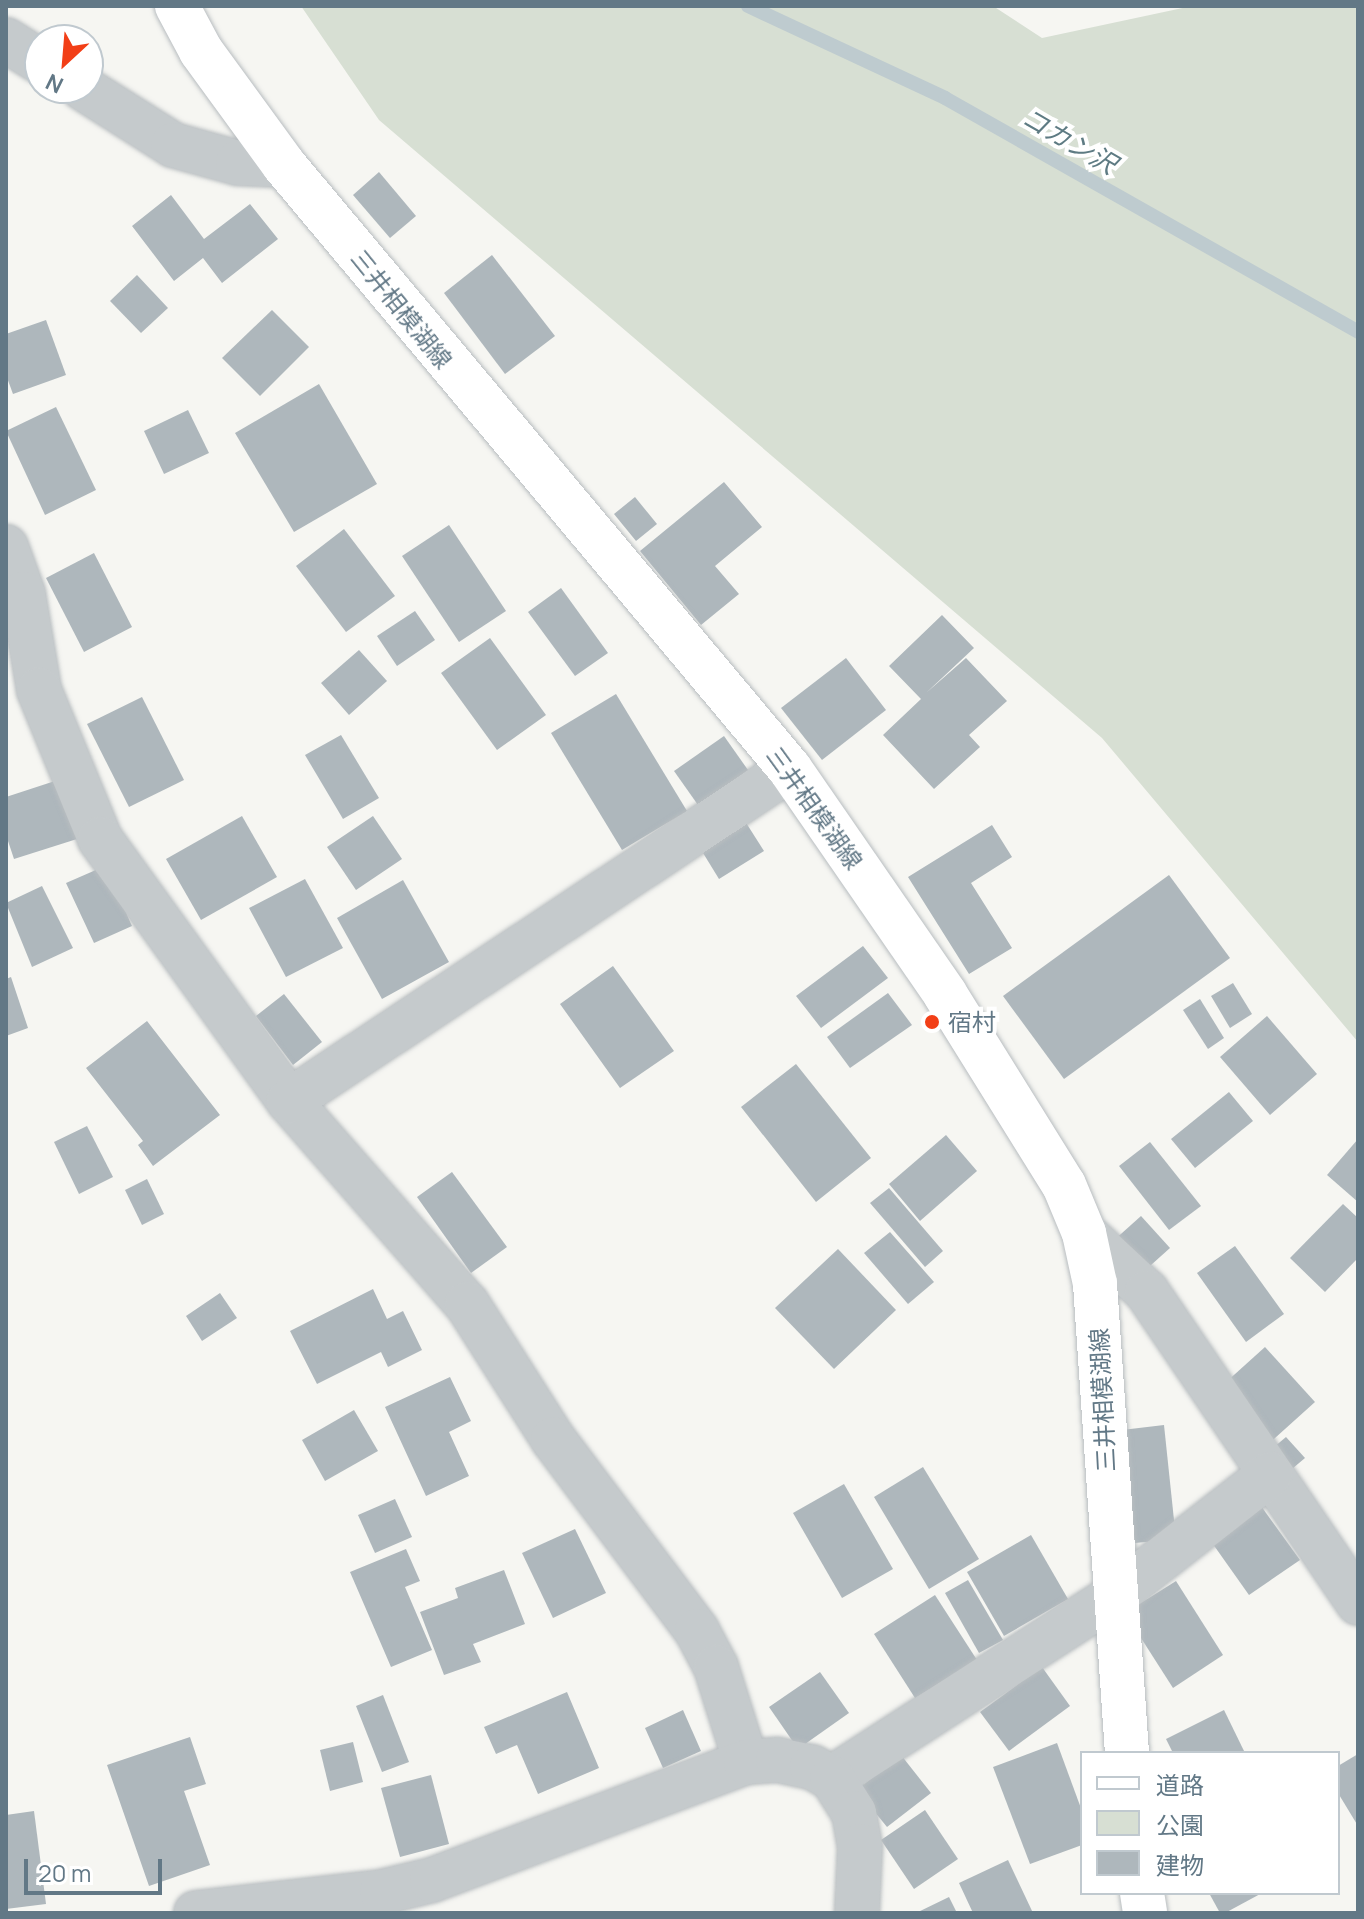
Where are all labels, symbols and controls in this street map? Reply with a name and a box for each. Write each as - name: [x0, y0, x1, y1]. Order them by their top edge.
- north arrow: [24, 24, 104, 104]
- text: N: [41, 67, 68, 101]
- water label: コカン沢: [1016, 101, 1122, 181]
- street label: 三井相模湖線: [345, 244, 459, 374]
- street label: 三井相模湖線: [761, 741, 869, 875]
- place label: 宿村: [948, 1008, 996, 1036]
- marker: 宿村: [923, 1013, 941, 1031]
- street label: 三井相模湖線: [1084, 1327, 1120, 1473]
- legend: [1080, 1751, 1340, 1895]
- text: 道路: [1156, 1768, 1204, 1801]
- text: 公園: [1156, 1808, 1204, 1841]
- scale bar: [28, 1843, 166, 1893]
- text: 建物: [1156, 1848, 1204, 1881]
- text: 20 m: [38, 1856, 91, 1889]

